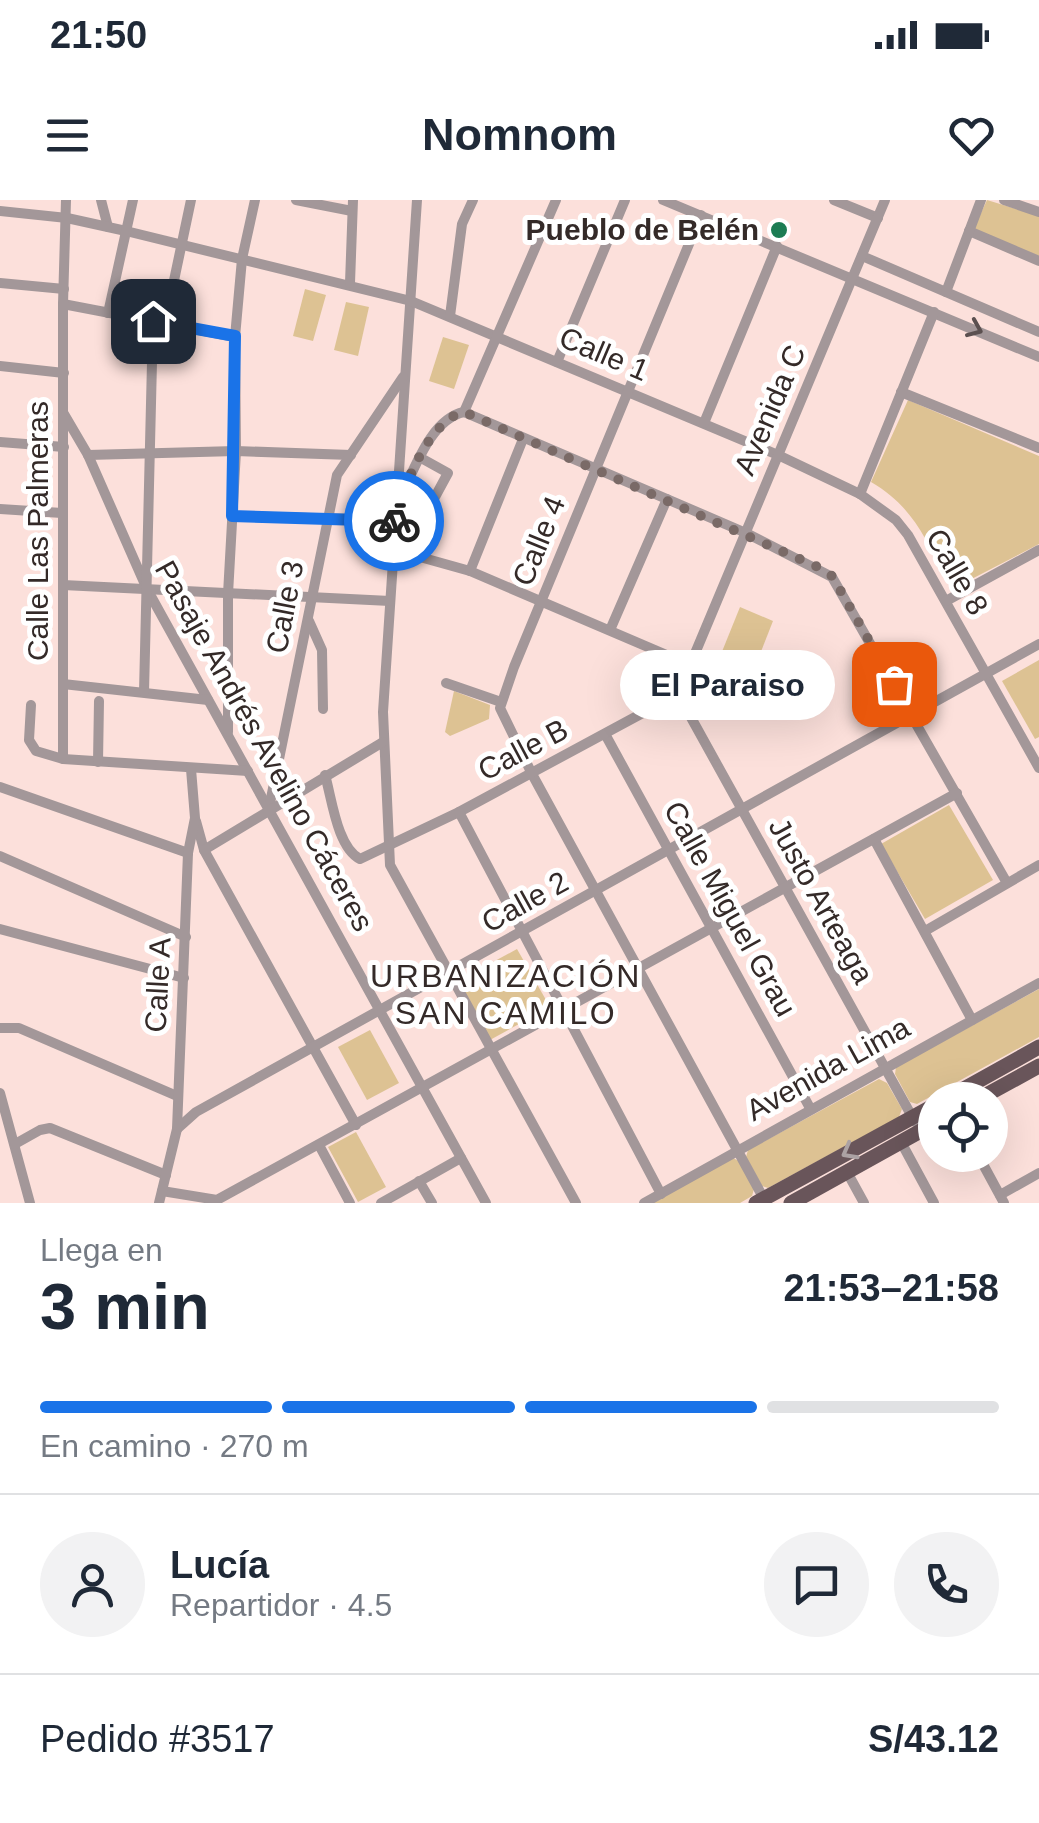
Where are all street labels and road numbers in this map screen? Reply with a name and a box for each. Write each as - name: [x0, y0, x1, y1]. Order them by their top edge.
- street label: Calle 1: [555, 320, 654, 387]
- street label: Avenida C: [727, 340, 812, 480]
- street label: Calle Las Palmeras: [21, 401, 54, 661]
- street label: Calle 4: [506, 491, 571, 590]
- street label: Calle 8: [920, 523, 995, 620]
- street label: Pasaje Andrés Avelino Cáceres: [149, 555, 380, 937]
- street label: Calle 3: [259, 558, 310, 656]
- street label: Calle B: [472, 712, 573, 787]
- street label: Calle Miguel Grau: [658, 796, 803, 1022]
- street label: Justo Arteaga: [763, 813, 880, 989]
- street label: Calle 2: [476, 864, 574, 939]
- street label: Calle A: [139, 937, 176, 1033]
- street label: Avenida Lima: [741, 1010, 915, 1127]

